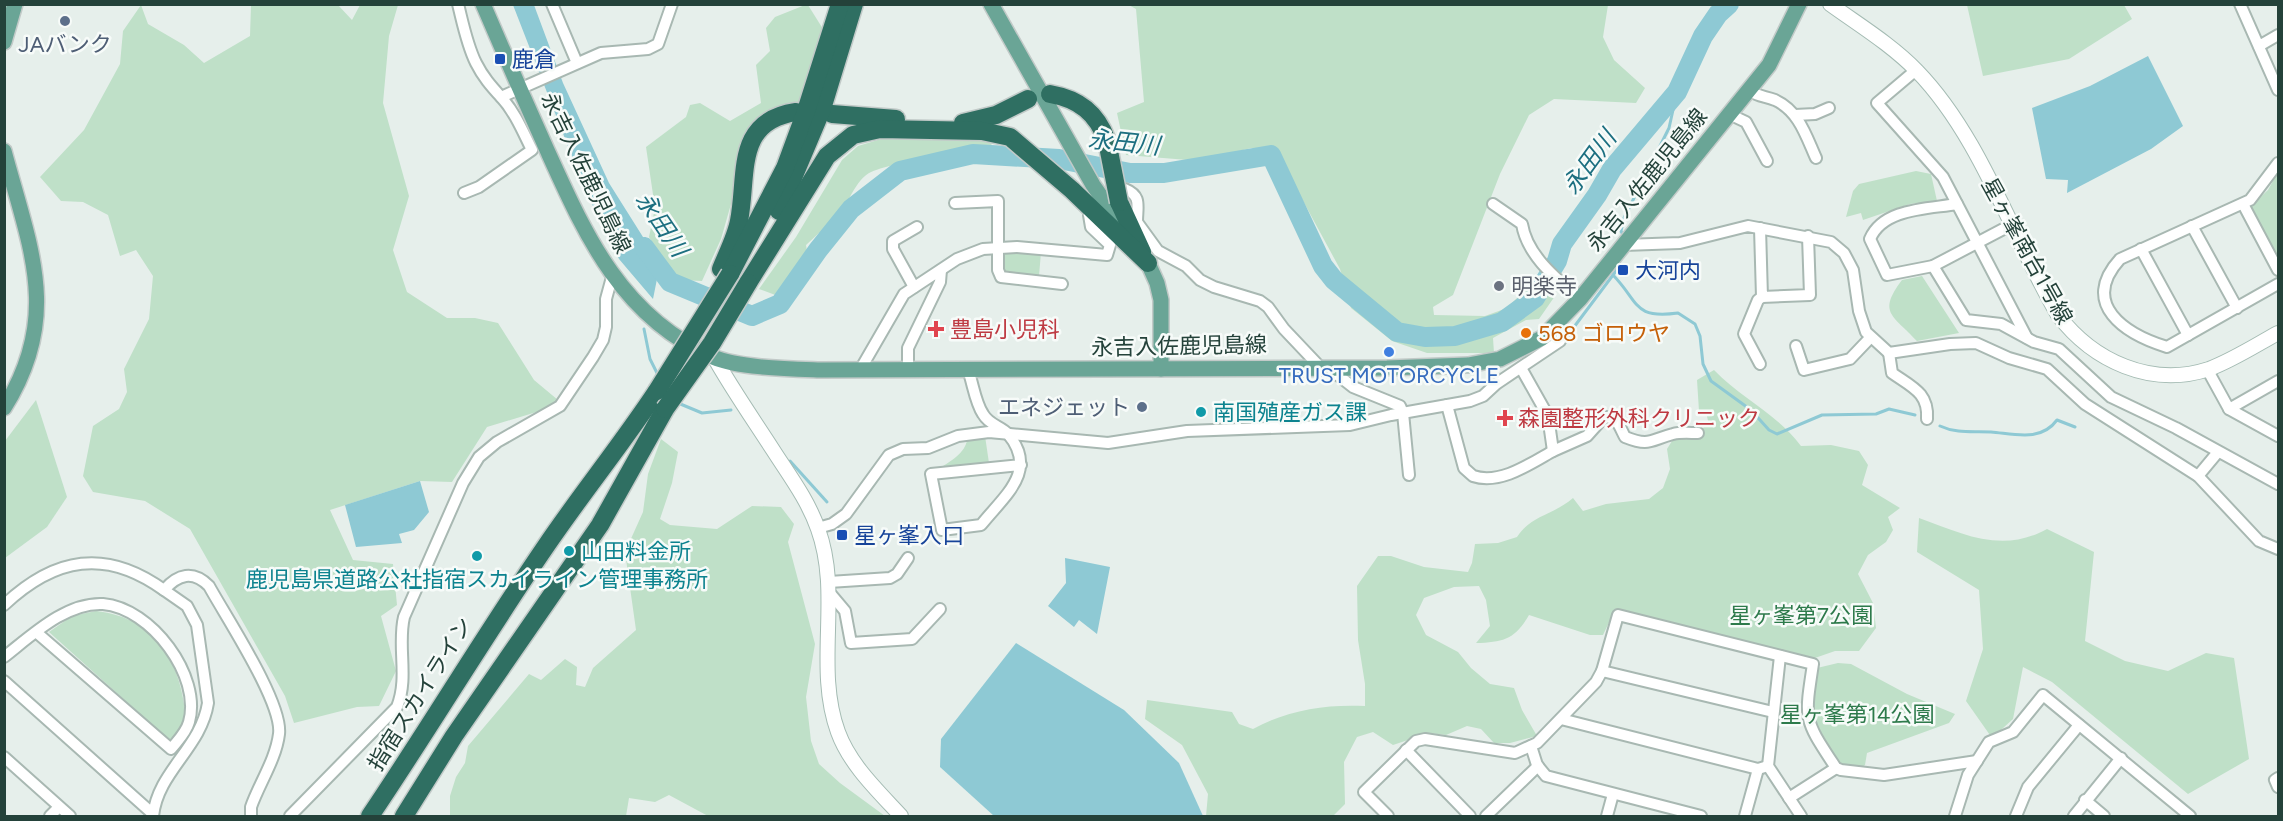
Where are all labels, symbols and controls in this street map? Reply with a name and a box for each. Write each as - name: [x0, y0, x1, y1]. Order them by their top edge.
- marker: JAバンク: [58, 14, 72, 28]
- place label: JAバンク: [18, 31, 112, 58]
- place label: 鹿倉: [512, 46, 556, 73]
- marker: 鹿倉: [493, 52, 507, 66]
- street label: 永吉入佐鹿児島線: [535, 88, 637, 258]
- street label: 永吉入佐鹿児島線: [1581, 103, 1713, 257]
- water label: 永田川: [1556, 122, 1624, 200]
- water label: 永田川: [1087, 124, 1164, 160]
- street label: 星ヶ峯南台1号線: [1976, 173, 2078, 329]
- water label: 永田川: [630, 186, 696, 264]
- place label: 大河内: [1635, 257, 1701, 284]
- marker: 大河内: [1616, 263, 1630, 277]
- place label: 明楽寺: [1511, 273, 1577, 300]
- marker: 明楽寺: [1492, 279, 1506, 293]
- place label: 豊島小児科: [950, 316, 1060, 343]
- marker: 豊島小児科: [927, 320, 945, 338]
- place label: 568 ゴロウヤ: [1538, 320, 1670, 347]
- marker: 568 ゴロウヤ: [1519, 326, 1533, 340]
- street label: 永吉入佐鹿児島線: [1091, 331, 1267, 361]
- marker: TRUST MOTORCYCLE: [1382, 345, 1396, 359]
- place label: TRUST MOTORCYCLE: [1279, 362, 1499, 389]
- place label: エネジェット: [998, 394, 1130, 421]
- place label: 南国殖産ガス課: [1213, 399, 1367, 426]
- marker: エネジェット: [1135, 400, 1149, 414]
- marker: 南国殖産ガス課: [1194, 405, 1208, 419]
- place label: 森園整形外科クリニック: [1518, 405, 1760, 432]
- marker: 森園整形外科クリニック: [1496, 409, 1514, 427]
- place label: 星ヶ峯入口: [854, 522, 964, 549]
- marker: 星ヶ峯入口: [835, 528, 849, 542]
- place label: 山田料金所: [581, 538, 691, 565]
- marker: 山田料金所: [562, 544, 576, 558]
- marker: 鹿児島県道路公社指宿スカイライン管理事務所: [470, 549, 484, 563]
- place label: 鹿児島県道路公社指宿スカイライン管理事務所: [246, 566, 708, 593]
- park label: 星ヶ峯第7公園: [1729, 602, 1873, 629]
- street label: 指宿スカイライン: [362, 612, 478, 776]
- park label: 星ヶ峯第14公園: [1780, 701, 1934, 728]

